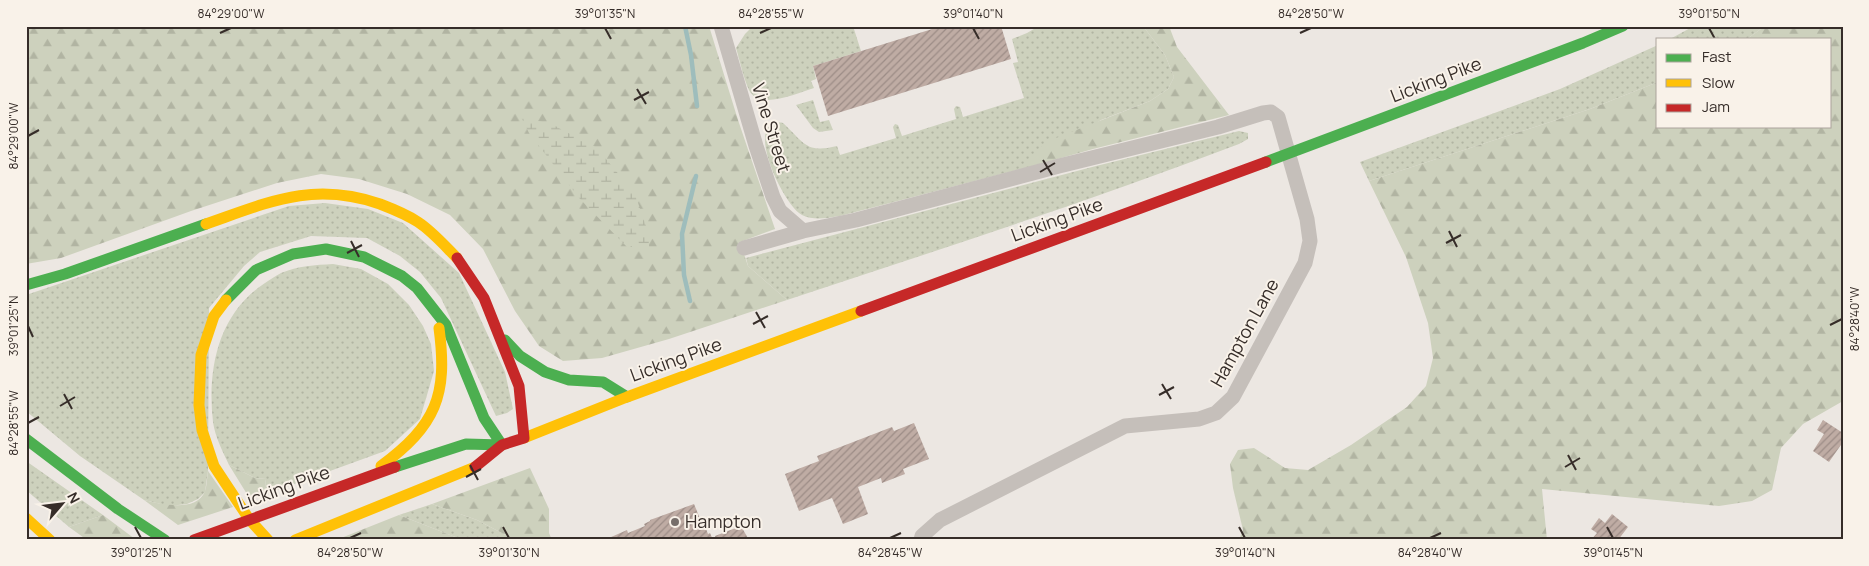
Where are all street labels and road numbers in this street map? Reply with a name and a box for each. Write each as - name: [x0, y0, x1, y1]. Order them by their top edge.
- street label: Licking Pike: [1387, 51, 1485, 107]
- street label: Vine Street: [747, 80, 797, 175]
- street label: Licking Pike: [1008, 191, 1106, 247]
- street label: Hampton Lane: [1204, 274, 1284, 391]
- street label: Licking Pike: [627, 331, 725, 387]
- street label: Licking Pike: [235, 459, 333, 515]

